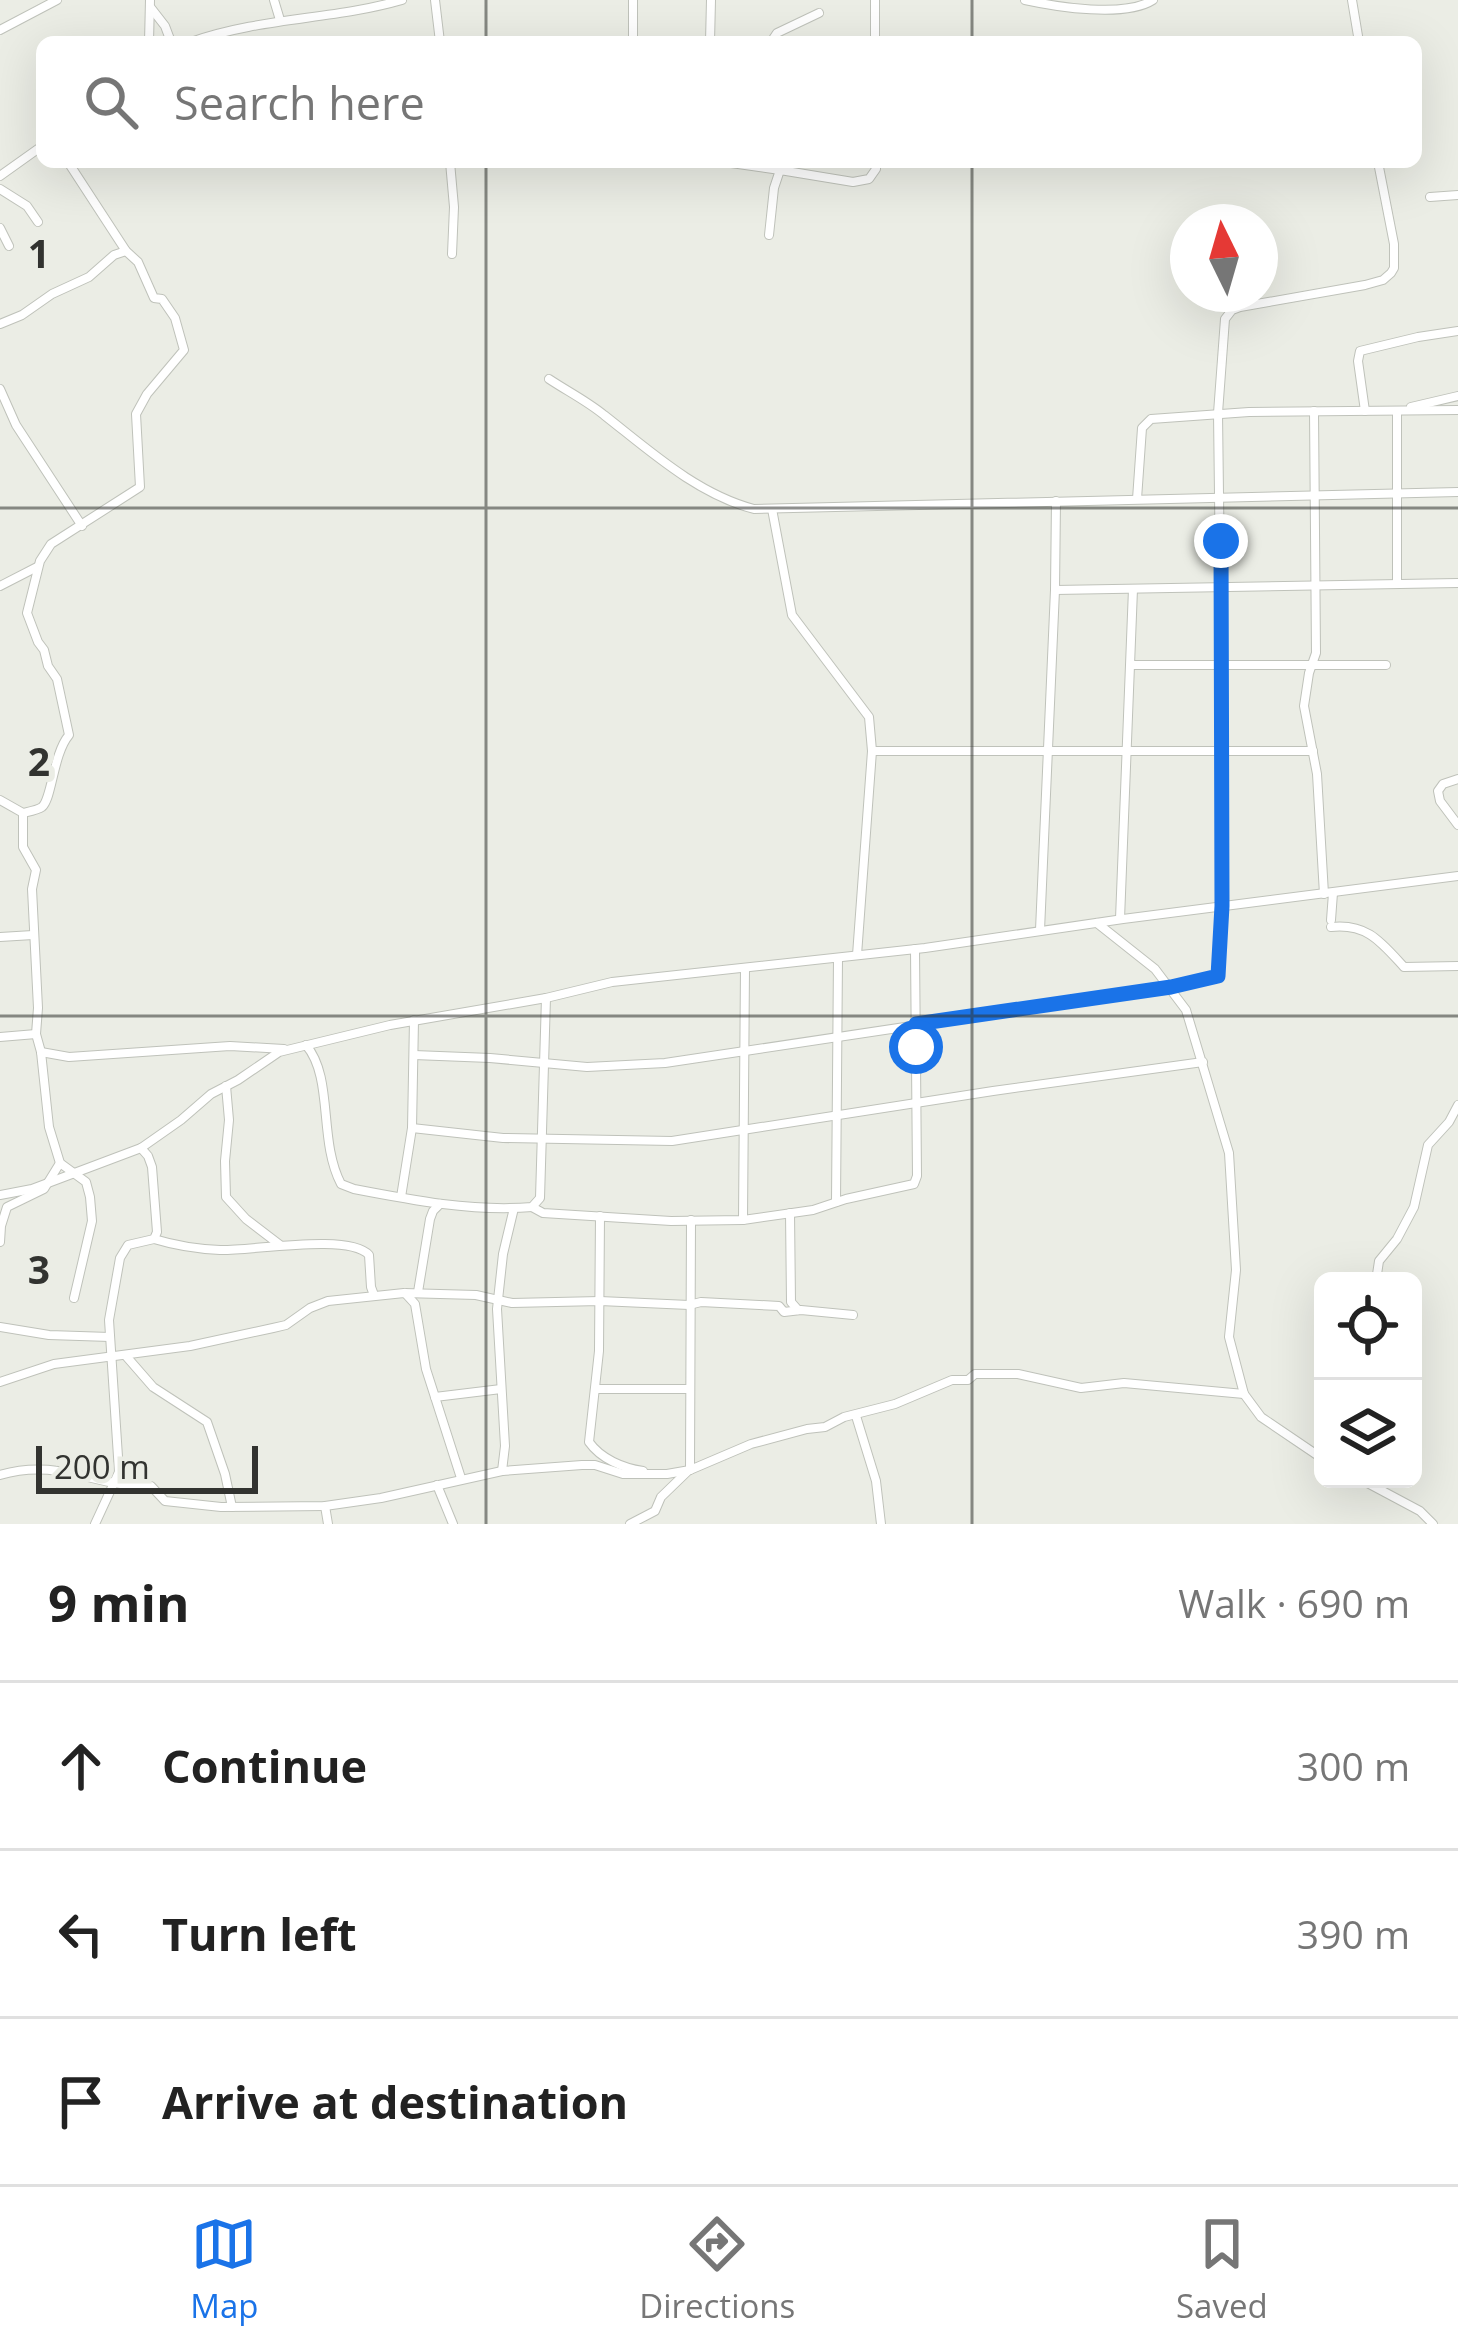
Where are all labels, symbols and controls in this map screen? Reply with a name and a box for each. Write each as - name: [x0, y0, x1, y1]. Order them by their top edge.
- search box: [36, 36, 1422, 168]
- icon: search: [78, 69, 144, 135]
- text: Search here: [174, 72, 425, 133]
- north arrow: [1170, 204, 1278, 312]
- text: 1: [28, 226, 50, 279]
- route end: [1194, 514, 1248, 568]
- text: 2: [28, 734, 50, 787]
- route start: [889, 1020, 943, 1074]
- text: 3: [28, 1242, 50, 1295]
- map controls: [1314, 1272, 1422, 1488]
- button: locate: [1314, 1272, 1422, 1380]
- button: layers: [1314, 1380, 1422, 1488]
- scale bar: [36, 1440, 258, 1493]
- text: 200 m: [54, 1444, 150, 1489]
- text: 9 min: [48, 1567, 190, 1637]
- text: Walk · 690 m: [1178, 1576, 1410, 1629]
- icon: ahead: [48, 1733, 114, 1799]
- text: Continue: [162, 1735, 367, 1796]
- text: 300 m: [1297, 1739, 1410, 1792]
- icon: left: [48, 1901, 114, 1967]
- text: Turn left: [162, 1903, 357, 1964]
- text: 390 m: [1297, 1907, 1410, 1960]
- icon: arrive: [48, 2069, 114, 2135]
- text: Arrive at destination: [162, 2071, 628, 2132]
- tab: Map: [190, 2211, 259, 2328]
- tab: Directions: [639, 2211, 795, 2328]
- tab: Saved: [1176, 2211, 1268, 2328]

